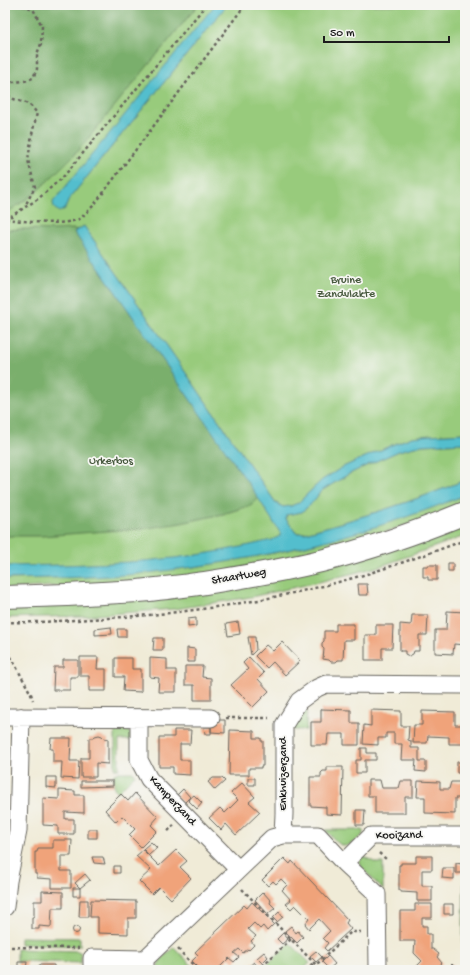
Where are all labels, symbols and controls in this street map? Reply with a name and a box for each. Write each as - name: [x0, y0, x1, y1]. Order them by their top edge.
- scale bar: [324, 18, 449, 44]
- text: 50 m: [330, 27, 355, 41]
- park label: Bruine Zandvlakte: [317, 274, 376, 302]
- park label: Urkerbos: [89, 455, 134, 469]
- street label: Staartweg: [211, 565, 268, 589]
- street label: Enkhuizerzand: [277, 736, 291, 811]
- street label: Kamperzand: [145, 773, 199, 829]
- street label: Kooizand: [376, 829, 423, 843]

